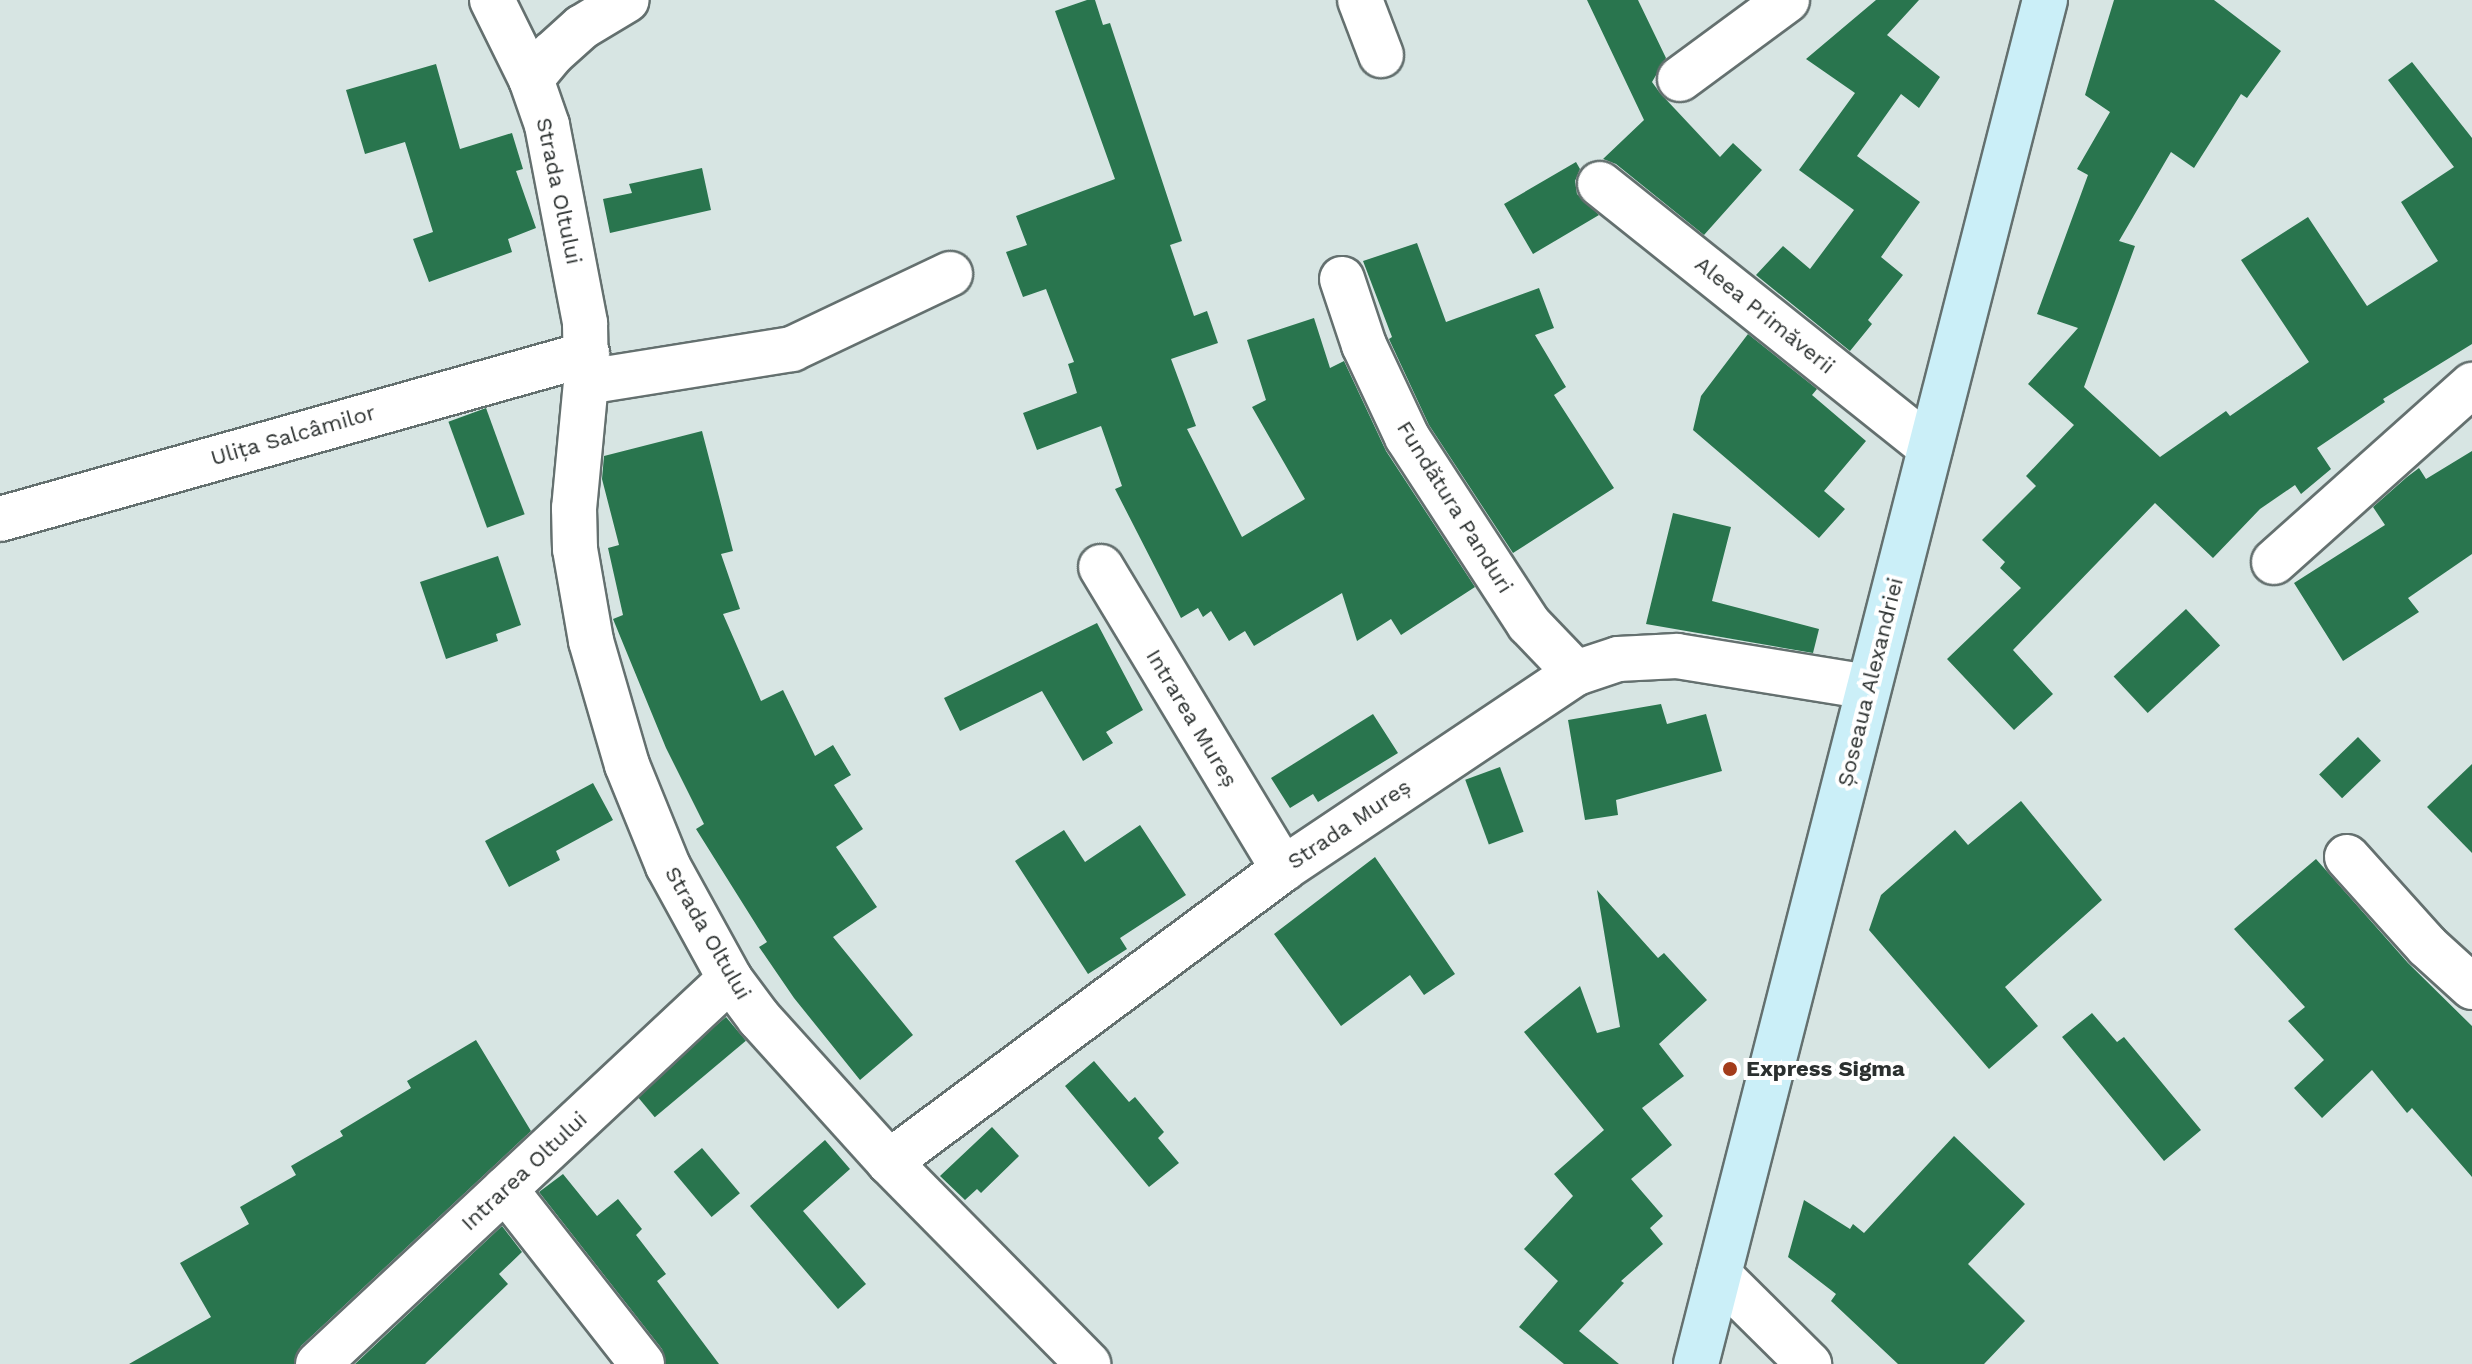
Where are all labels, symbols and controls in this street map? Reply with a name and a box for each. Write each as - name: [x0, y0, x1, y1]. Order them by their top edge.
- street label: Strada Oltului: [531, 115, 587, 267]
- street label: Aleea Primăverii: [1690, 250, 1840, 380]
- street label: Ulița Salcâmilor: [207, 399, 379, 471]
- street label: Fundătura Panduri: [1391, 416, 1519, 598]
- street label: Șoseaua Alexandriei: [1831, 574, 1909, 790]
- street label: Intrarea Mureș: [1140, 644, 1244, 792]
- street label: Strada Mureș: [1282, 773, 1416, 875]
- street label: Strada Oltului: [659, 861, 757, 1005]
- place label: Express Sigma: [1746, 1056, 1905, 1082]
- marker: Express Sigma: [1721, 1060, 1739, 1078]
- street label: Intrarea Oltului: [455, 1106, 593, 1236]

